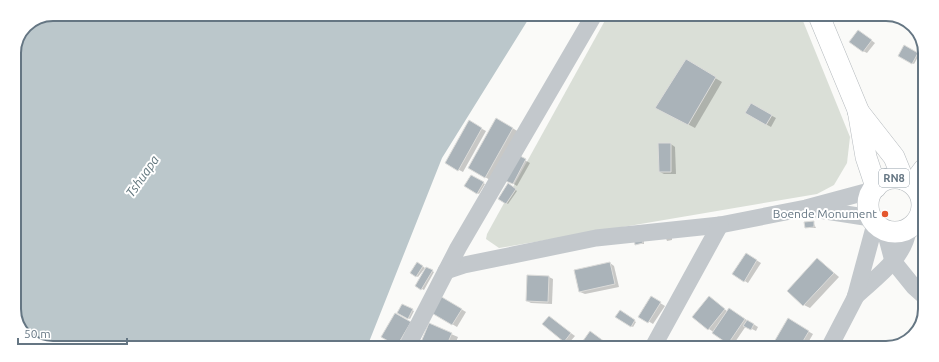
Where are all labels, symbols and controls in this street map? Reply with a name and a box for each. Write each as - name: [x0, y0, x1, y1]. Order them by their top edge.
- water label: Tshuapa: [123, 153, 161, 199]
- road number: RN8: [879, 169, 909, 187]
- place label: Boende Monument: [773, 207, 877, 220]
- marker: Boende Monument: [880, 209, 890, 219]
- scale bar: [18, 320, 127, 346]
- text: 50 m: [24, 327, 51, 340]

